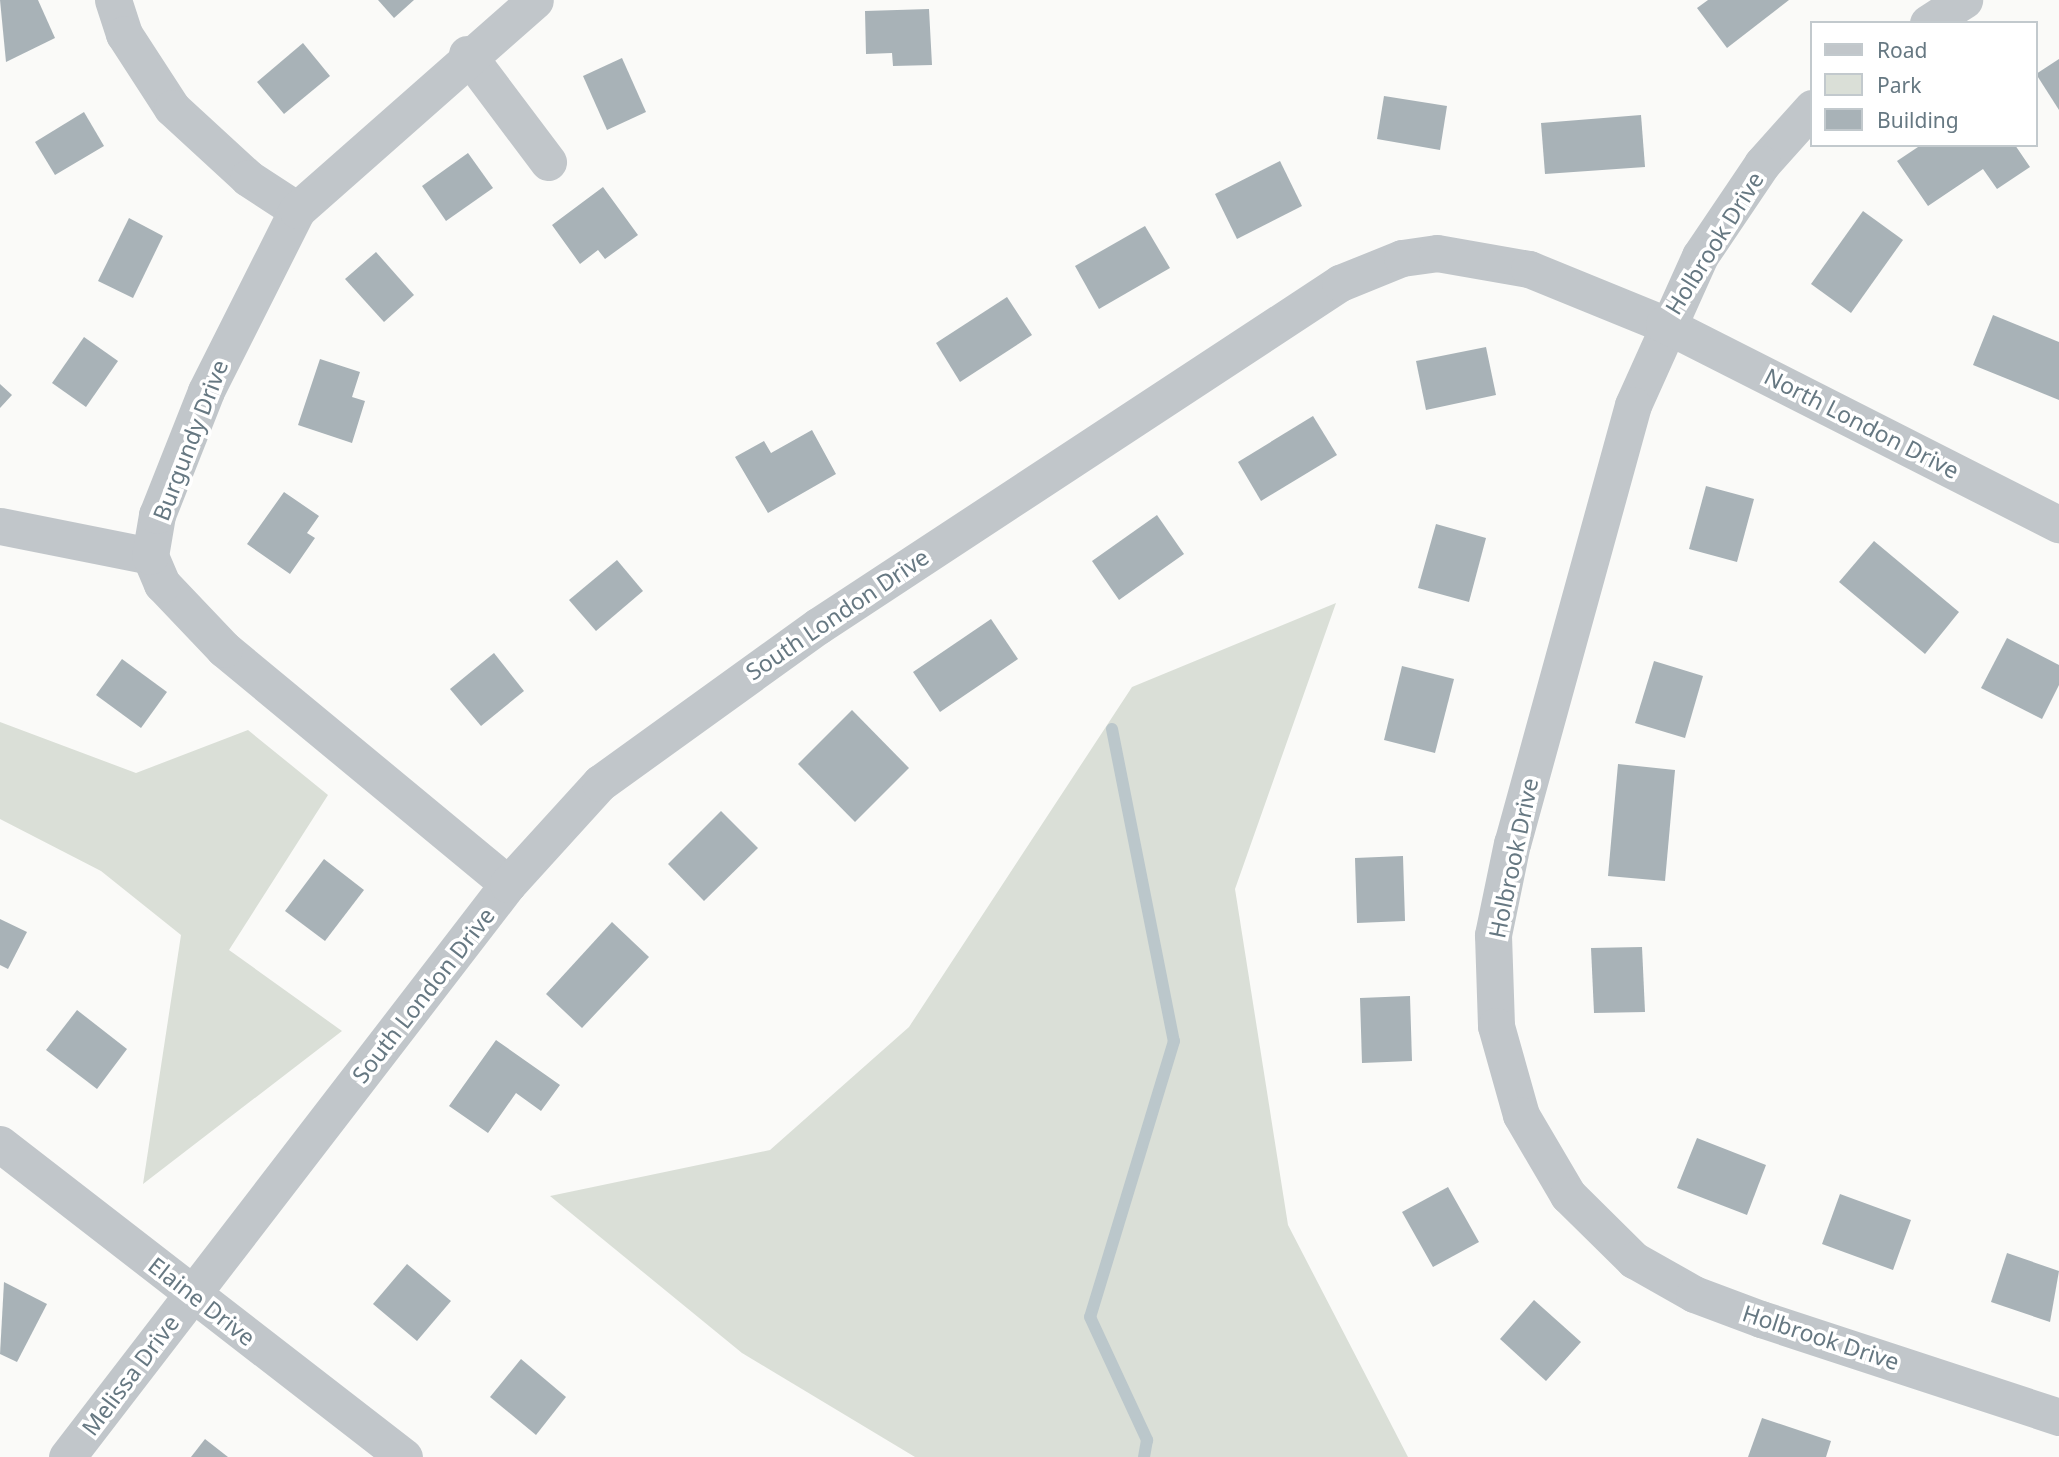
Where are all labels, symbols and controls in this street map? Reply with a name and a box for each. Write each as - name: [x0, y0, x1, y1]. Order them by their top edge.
- legend: [1811, 21, 2038, 147]
- text: Road: [1877, 36, 1927, 64]
- text: Park: [1877, 71, 1921, 99]
- text: Building: [1877, 106, 1959, 134]
- street label: Holbrook Drive: [1659, 167, 1769, 319]
- street label: Burgundy Drive: [147, 356, 233, 524]
- street label: North London Drive: [1760, 362, 1964, 484]
- street label: South London Drive: [740, 543, 934, 685]
- street label: Holbrook Drive: [1483, 775, 1543, 941]
- street label: South London Drive: [346, 902, 500, 1088]
- street label: Elaine Drive: [143, 1251, 261, 1351]
- street label: Holbrook Drive: [1739, 1299, 1903, 1375]
- street label: Melissa Drive: [76, 1309, 184, 1441]

